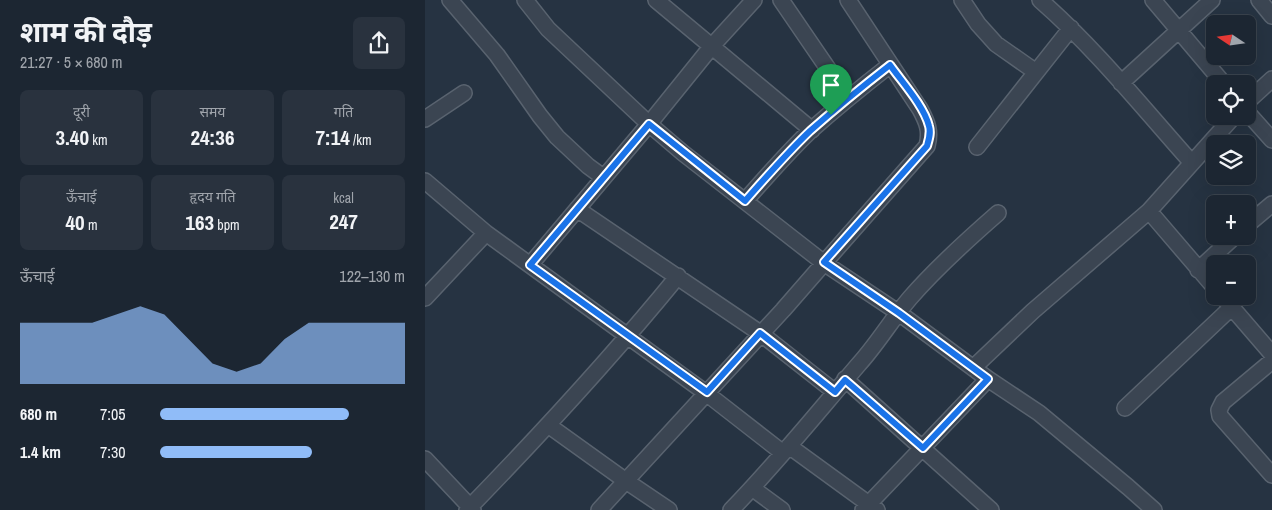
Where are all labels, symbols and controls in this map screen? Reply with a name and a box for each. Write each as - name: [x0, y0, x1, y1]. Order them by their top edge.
- text: शाम की दौड़: [20, 13, 152, 51]
- north arrow: [1206, 15, 1256, 65]
- map controls: [1206, 15, 1256, 305]
- button: share: [353, 17, 405, 69]
- text: 21:27 · 5 × 680 m: [20, 51, 123, 73]
- pin: [810, 64, 852, 115]
- icon: arrive: [817, 71, 845, 99]
- button: locate: [1206, 75, 1256, 125]
- text: दूरी: [73, 103, 90, 121]
- text: समय: [200, 103, 225, 121]
- text: गति: [334, 103, 353, 121]
- text: 3.40: [55, 123, 89, 152]
- text: 24:36: [190, 123, 235, 152]
- text: 7:14: [315, 123, 350, 152]
- text: km: [89, 131, 108, 149]
- text: /km: [350, 131, 372, 149]
- button: layers: [1206, 135, 1256, 185]
- text: ऊँचाई: [66, 188, 97, 206]
- text: हृदय गति: [190, 188, 235, 206]
- text: kcal: [333, 189, 354, 207]
- button: +: [1206, 195, 1256, 245]
- text: 247: [329, 207, 358, 236]
- text: 40: [66, 208, 85, 237]
- text: 163: [185, 208, 214, 237]
- text: m: [85, 216, 97, 234]
- text: bpm: [214, 216, 240, 234]
- button: −: [1206, 255, 1256, 305]
- text: ऊँचाई: [20, 265, 55, 287]
- text: 122–130 m: [339, 265, 405, 287]
- text: 680 m: [20, 403, 57, 425]
- text: 7:05: [100, 403, 126, 425]
- text: 1.4 km: [20, 441, 61, 463]
- text: 7:30: [100, 441, 126, 463]

